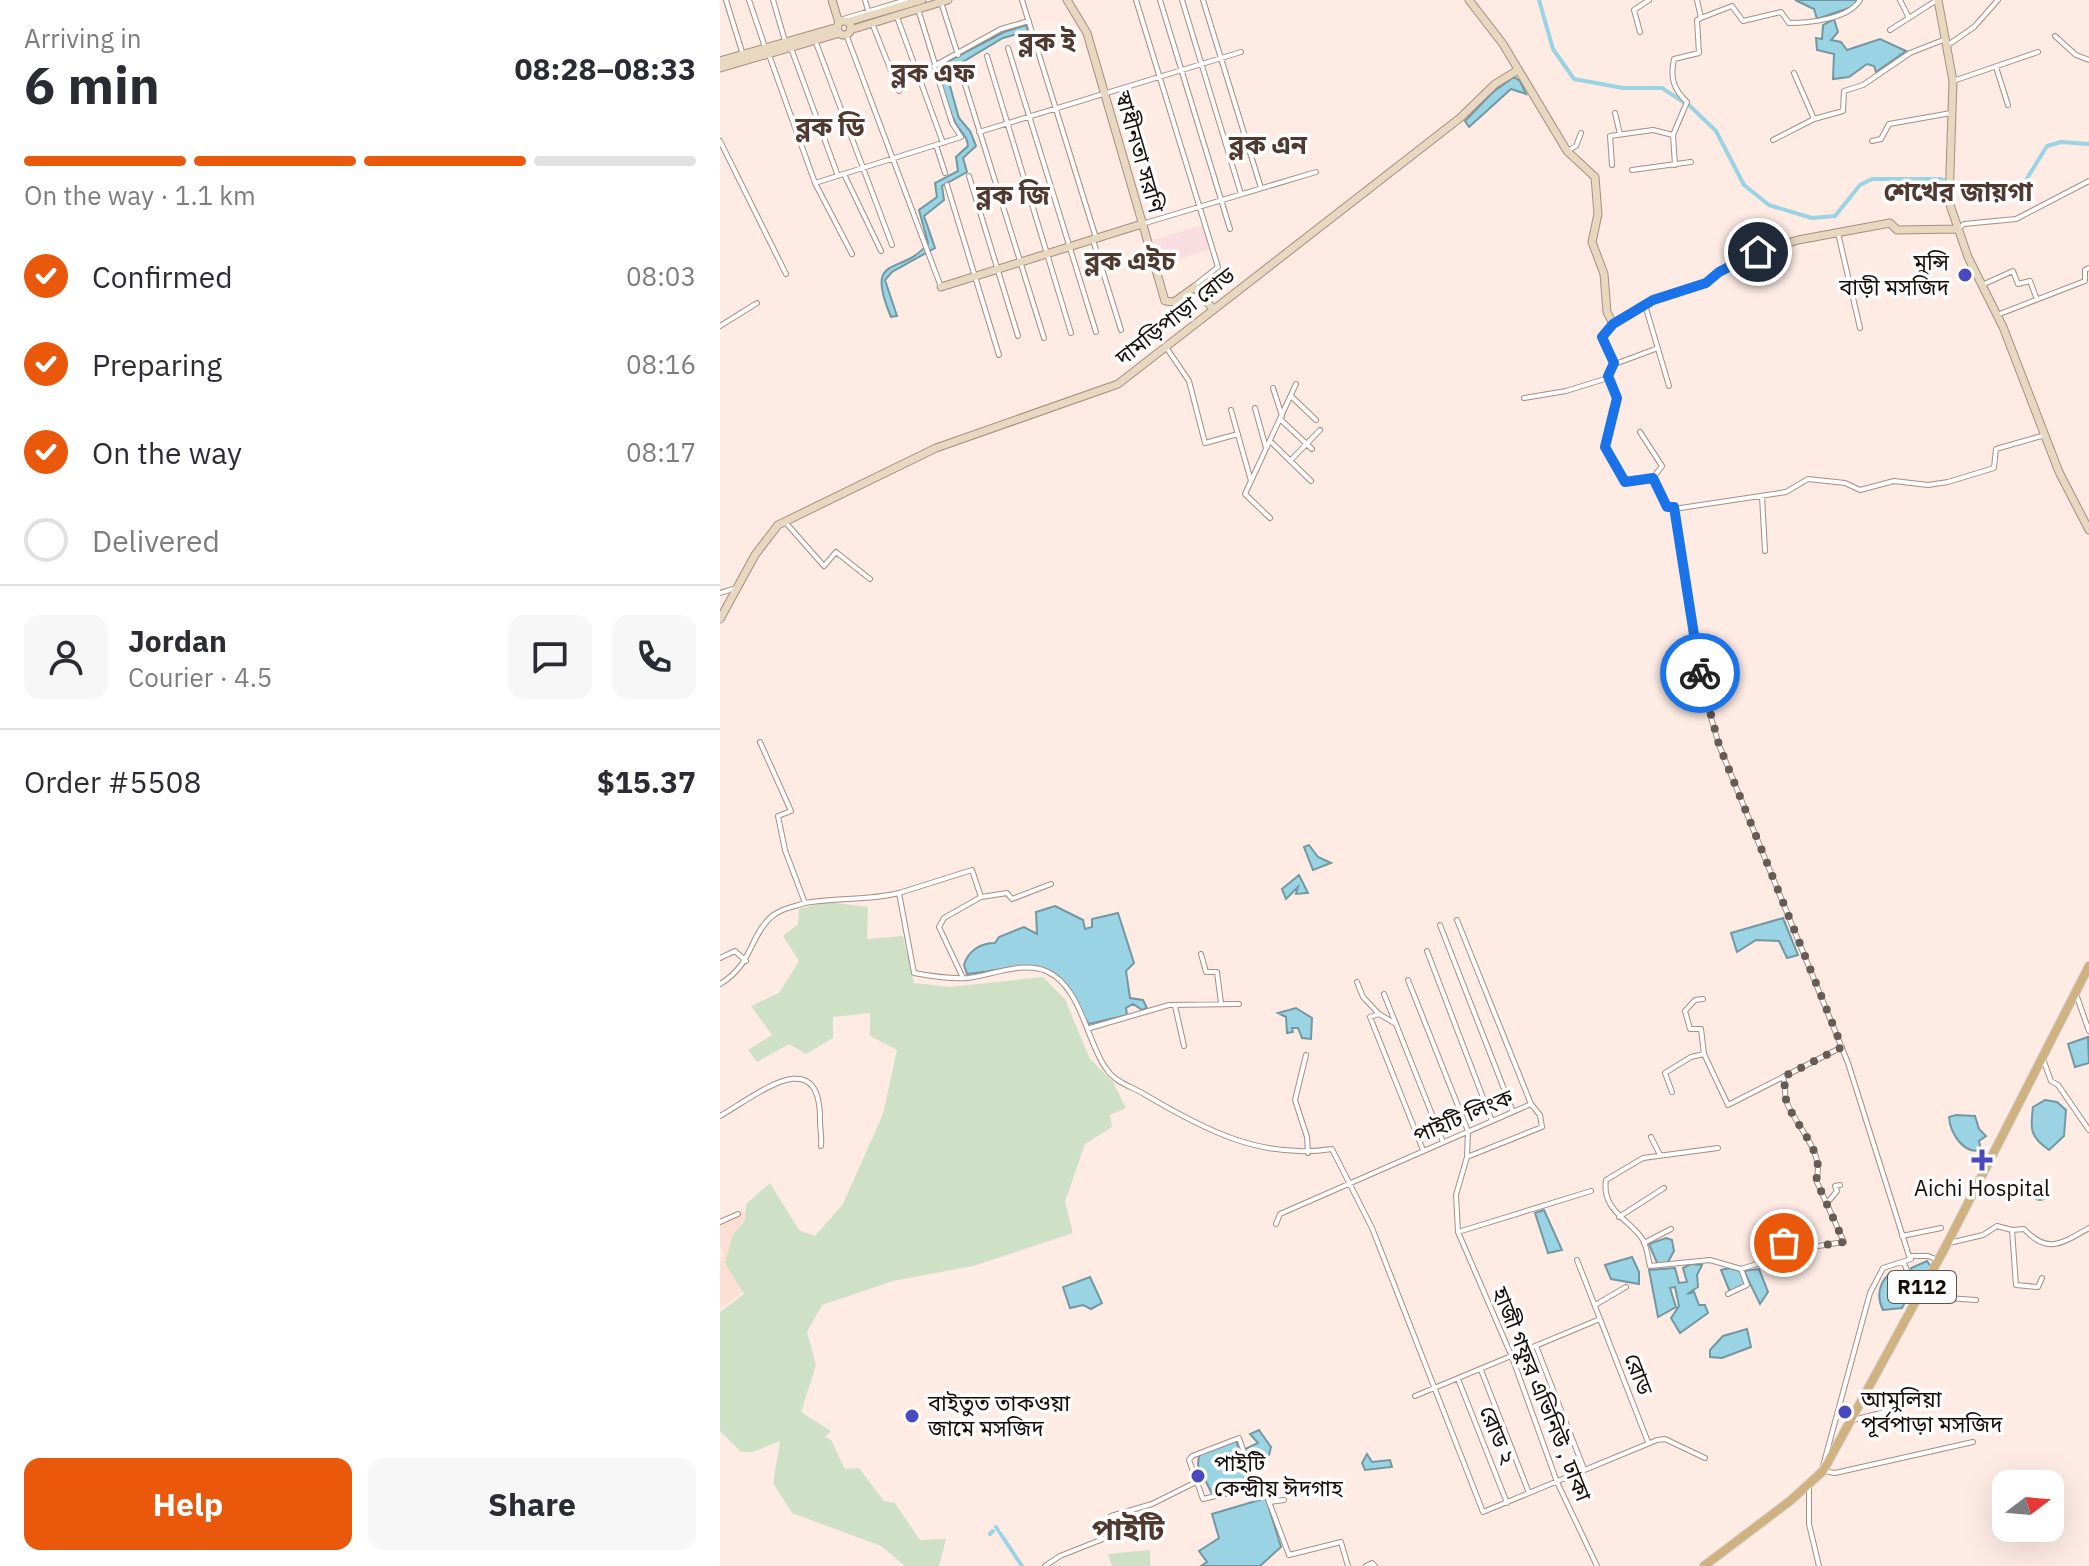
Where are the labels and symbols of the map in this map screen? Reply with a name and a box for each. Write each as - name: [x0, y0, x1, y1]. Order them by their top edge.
- district label: ব্লক ই: [1017, 24, 1076, 58]
- district label: ব্লক এফ: [890, 55, 975, 89]
- street label: স্বাধীনতা সরণি: [1109, 87, 1172, 216]
- district label: ব্লক ডি: [795, 109, 865, 143]
- district label: ব্লক এন: [1228, 127, 1308, 161]
- district label: শেখের জায়গা: [1883, 174, 2033, 208]
- district label: ব্লক জি: [975, 177, 1050, 211]
- pin: [1724, 218, 1792, 286]
- district label: ব্লক এইচ: [1084, 243, 1176, 277]
- place label: মুন্সি বাড়ী মসজিদ: [1838, 247, 1950, 301]
- street label: দামড়িপাড়া রোড: [1108, 260, 1241, 372]
- marker: মুন্সি বাড়ী মসজিদ: [1956, 266, 1974, 284]
- courier: [1660, 633, 1740, 713]
- street label: পাইটি লিংক: [1408, 1081, 1517, 1150]
- marker: Aichi Hospital: [1971, 1149, 1993, 1171]
- place label: Aichi Hospital: [1914, 1173, 2050, 1202]
- pin: [1750, 1209, 1818, 1277]
- road number: R112: [1888, 1271, 1956, 1303]
- street label: হাজী গফুর এভিনিউ , ঢাকা: [1486, 1282, 1599, 1506]
- street label: রোড: [1618, 1349, 1661, 1399]
- place label: আমুলিয়া পূর্বপাড়া মসজিদ: [1860, 1384, 2003, 1438]
- place label: বাইতুত তাকওয়া জামে মসজিদ: [927, 1388, 1071, 1442]
- street label: রোড ২: [1474, 1401, 1523, 1468]
- marker: আমুলিয়া পূর্বপাড়া মসজিদ: [1836, 1403, 1854, 1421]
- marker: বাইতুত তাকওয়া জামে মসজিদ: [903, 1407, 921, 1425]
- place label: পাইটি কেন্দ্রীয় ঈদগাহ: [1214, 1448, 1343, 1502]
- marker: পাইটি কেন্দ্রীয় ঈদগাহ: [1189, 1467, 1207, 1485]
- north arrow: [1992, 1470, 2064, 1542]
- district label: পাইটি: [1092, 1509, 1165, 1548]

